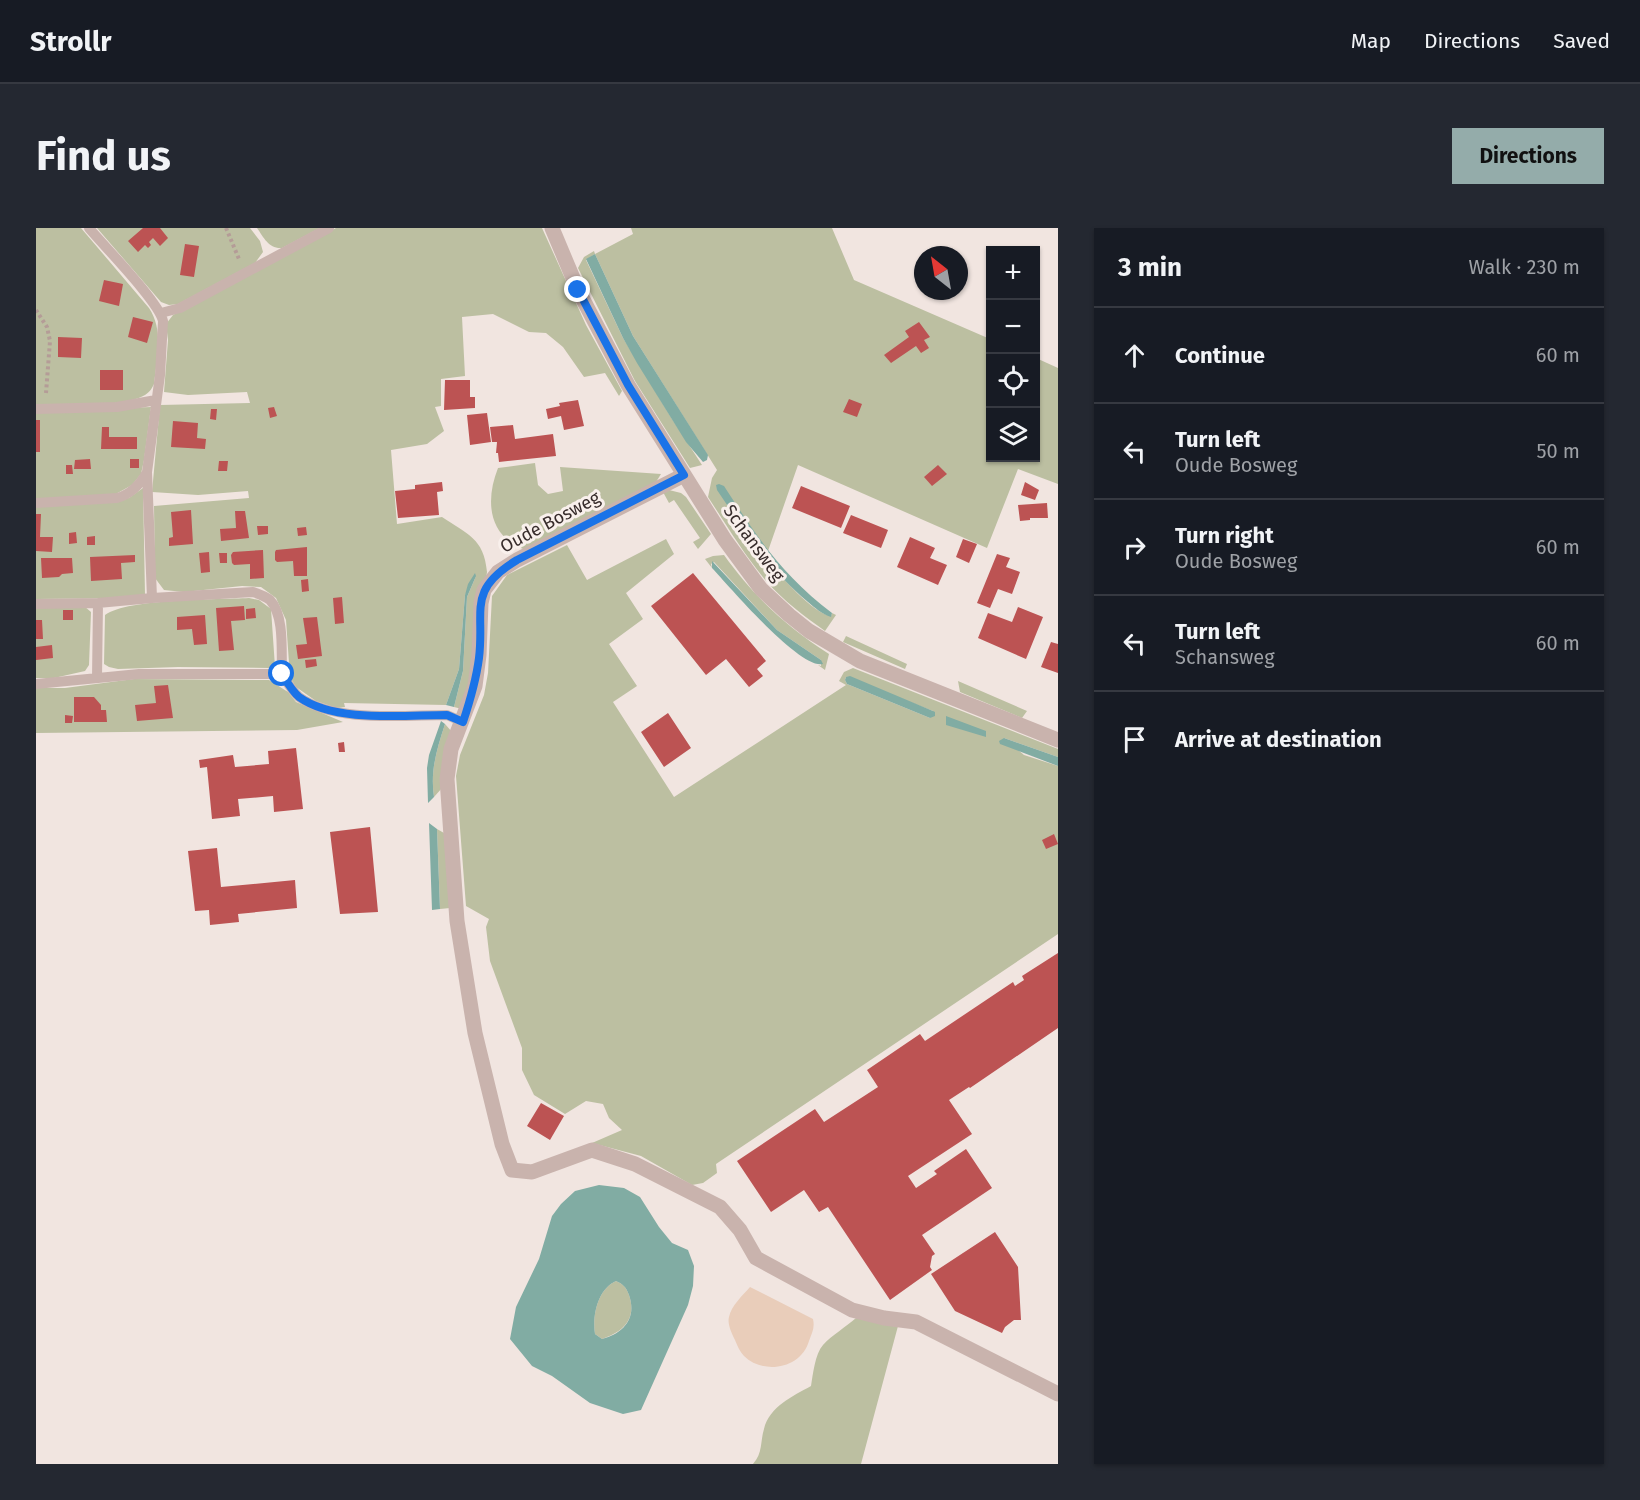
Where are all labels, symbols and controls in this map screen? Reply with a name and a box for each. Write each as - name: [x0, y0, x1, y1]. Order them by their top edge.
- text: Strollr: [30, 25, 111, 58]
- text: Map: [1351, 28, 1391, 54]
- text: Directions: [1424, 28, 1520, 54]
- text: Saved: [1553, 28, 1610, 54]
- button: Directions: [1452, 128, 1604, 184]
- text: Find us: [36, 131, 171, 181]
- north arrow: [914, 246, 968, 300]
- map controls: [986, 246, 1040, 462]
- button: +: [986, 246, 1040, 300]
- text: 3 min: [1118, 252, 1182, 283]
- text: Walk · 230 m: [1469, 255, 1580, 279]
- route end: [564, 276, 590, 302]
- button: −: [986, 300, 1040, 354]
- icon: ahead: [1118, 339, 1151, 372]
- text: Continue: [1175, 342, 1265, 369]
- text: 60 m: [1536, 343, 1580, 367]
- button: locate: [986, 354, 1040, 408]
- button: layers: [986, 408, 1040, 462]
- text: Turn left: [1175, 426, 1260, 453]
- icon: left: [1118, 435, 1151, 468]
- text: 50 m: [1536, 439, 1580, 463]
- text: Oude Bosweg: [1175, 453, 1297, 477]
- street label: Oude Bosweg: [496, 486, 604, 558]
- street label: Schansweg: [719, 500, 790, 586]
- text: Turn right: [1175, 522, 1274, 549]
- icon: right: [1118, 531, 1151, 564]
- text: 60 m: [1536, 535, 1580, 559]
- text: Oude Bosweg: [1175, 549, 1297, 573]
- text: Turn left: [1175, 618, 1260, 645]
- icon: left: [1118, 627, 1151, 660]
- text: 60 m: [1536, 631, 1580, 655]
- text: Schansweg: [1175, 645, 1275, 669]
- route start: [268, 660, 294, 686]
- icon: arrive: [1118, 723, 1151, 756]
- text: Arrive at destination: [1175, 726, 1382, 753]

